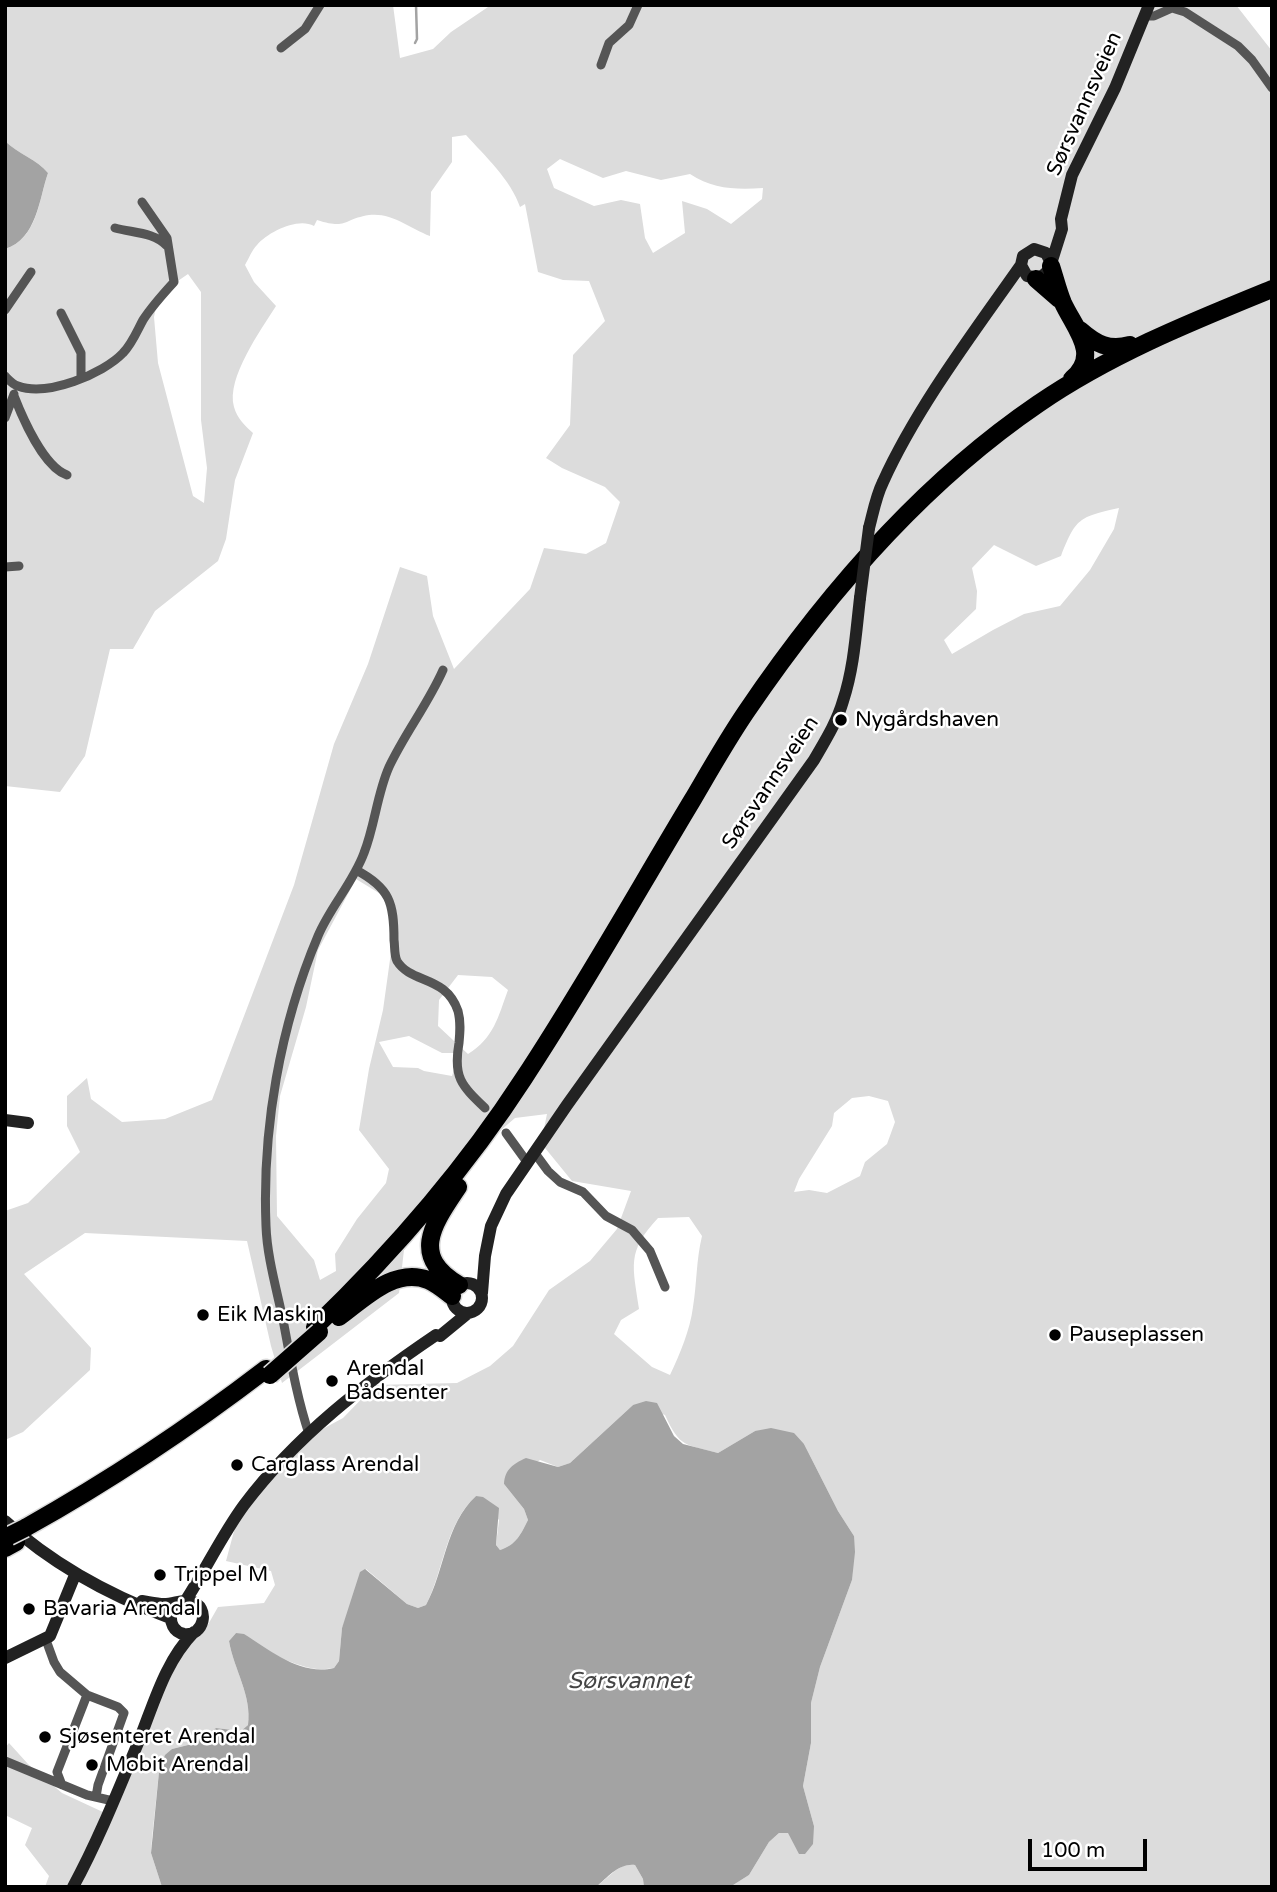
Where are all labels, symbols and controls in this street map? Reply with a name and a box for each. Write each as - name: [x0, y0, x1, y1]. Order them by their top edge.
- street label: Sørsvannsveien: [1042, 28, 1128, 180]
- place label: Nygårdshaven: [855, 707, 999, 733]
- street label: Sørsvannsveien: [717, 712, 825, 854]
- marker: Nygårdshaven: [833, 712, 849, 728]
- place label: Eik Maskin: [217, 1302, 324, 1328]
- marker: Eik Maskin: [195, 1307, 211, 1323]
- place label: Pauseplassen: [1069, 1322, 1204, 1348]
- marker: Pauseplassen: [1047, 1327, 1063, 1343]
- place label: Arendal Bådsenter: [346, 1356, 448, 1406]
- marker: Arendal Bådsenter: [324, 1373, 340, 1389]
- place label: Carglass Arendal: [251, 1452, 419, 1478]
- marker: Carglass Arendal: [229, 1457, 245, 1473]
- place label: Trippel M: [174, 1562, 268, 1588]
- marker: Trippel M: [152, 1567, 168, 1583]
- place label: Bavaria Arendal: [43, 1596, 201, 1622]
- marker: Bavaria Arendal: [21, 1601, 37, 1617]
- water label: Sørsvannet: [568, 1668, 690, 1696]
- place label: Sjøsenteret Arendal: [59, 1724, 255, 1750]
- marker: Sjøsenteret Arendal: [37, 1729, 53, 1745]
- place label: Mobit Arendal: [106, 1752, 249, 1778]
- marker: Mobit Arendal: [84, 1757, 100, 1773]
- scale bar: [1032, 1826, 1151, 1870]
- text: 100 m: [1041, 1838, 1105, 1863]

